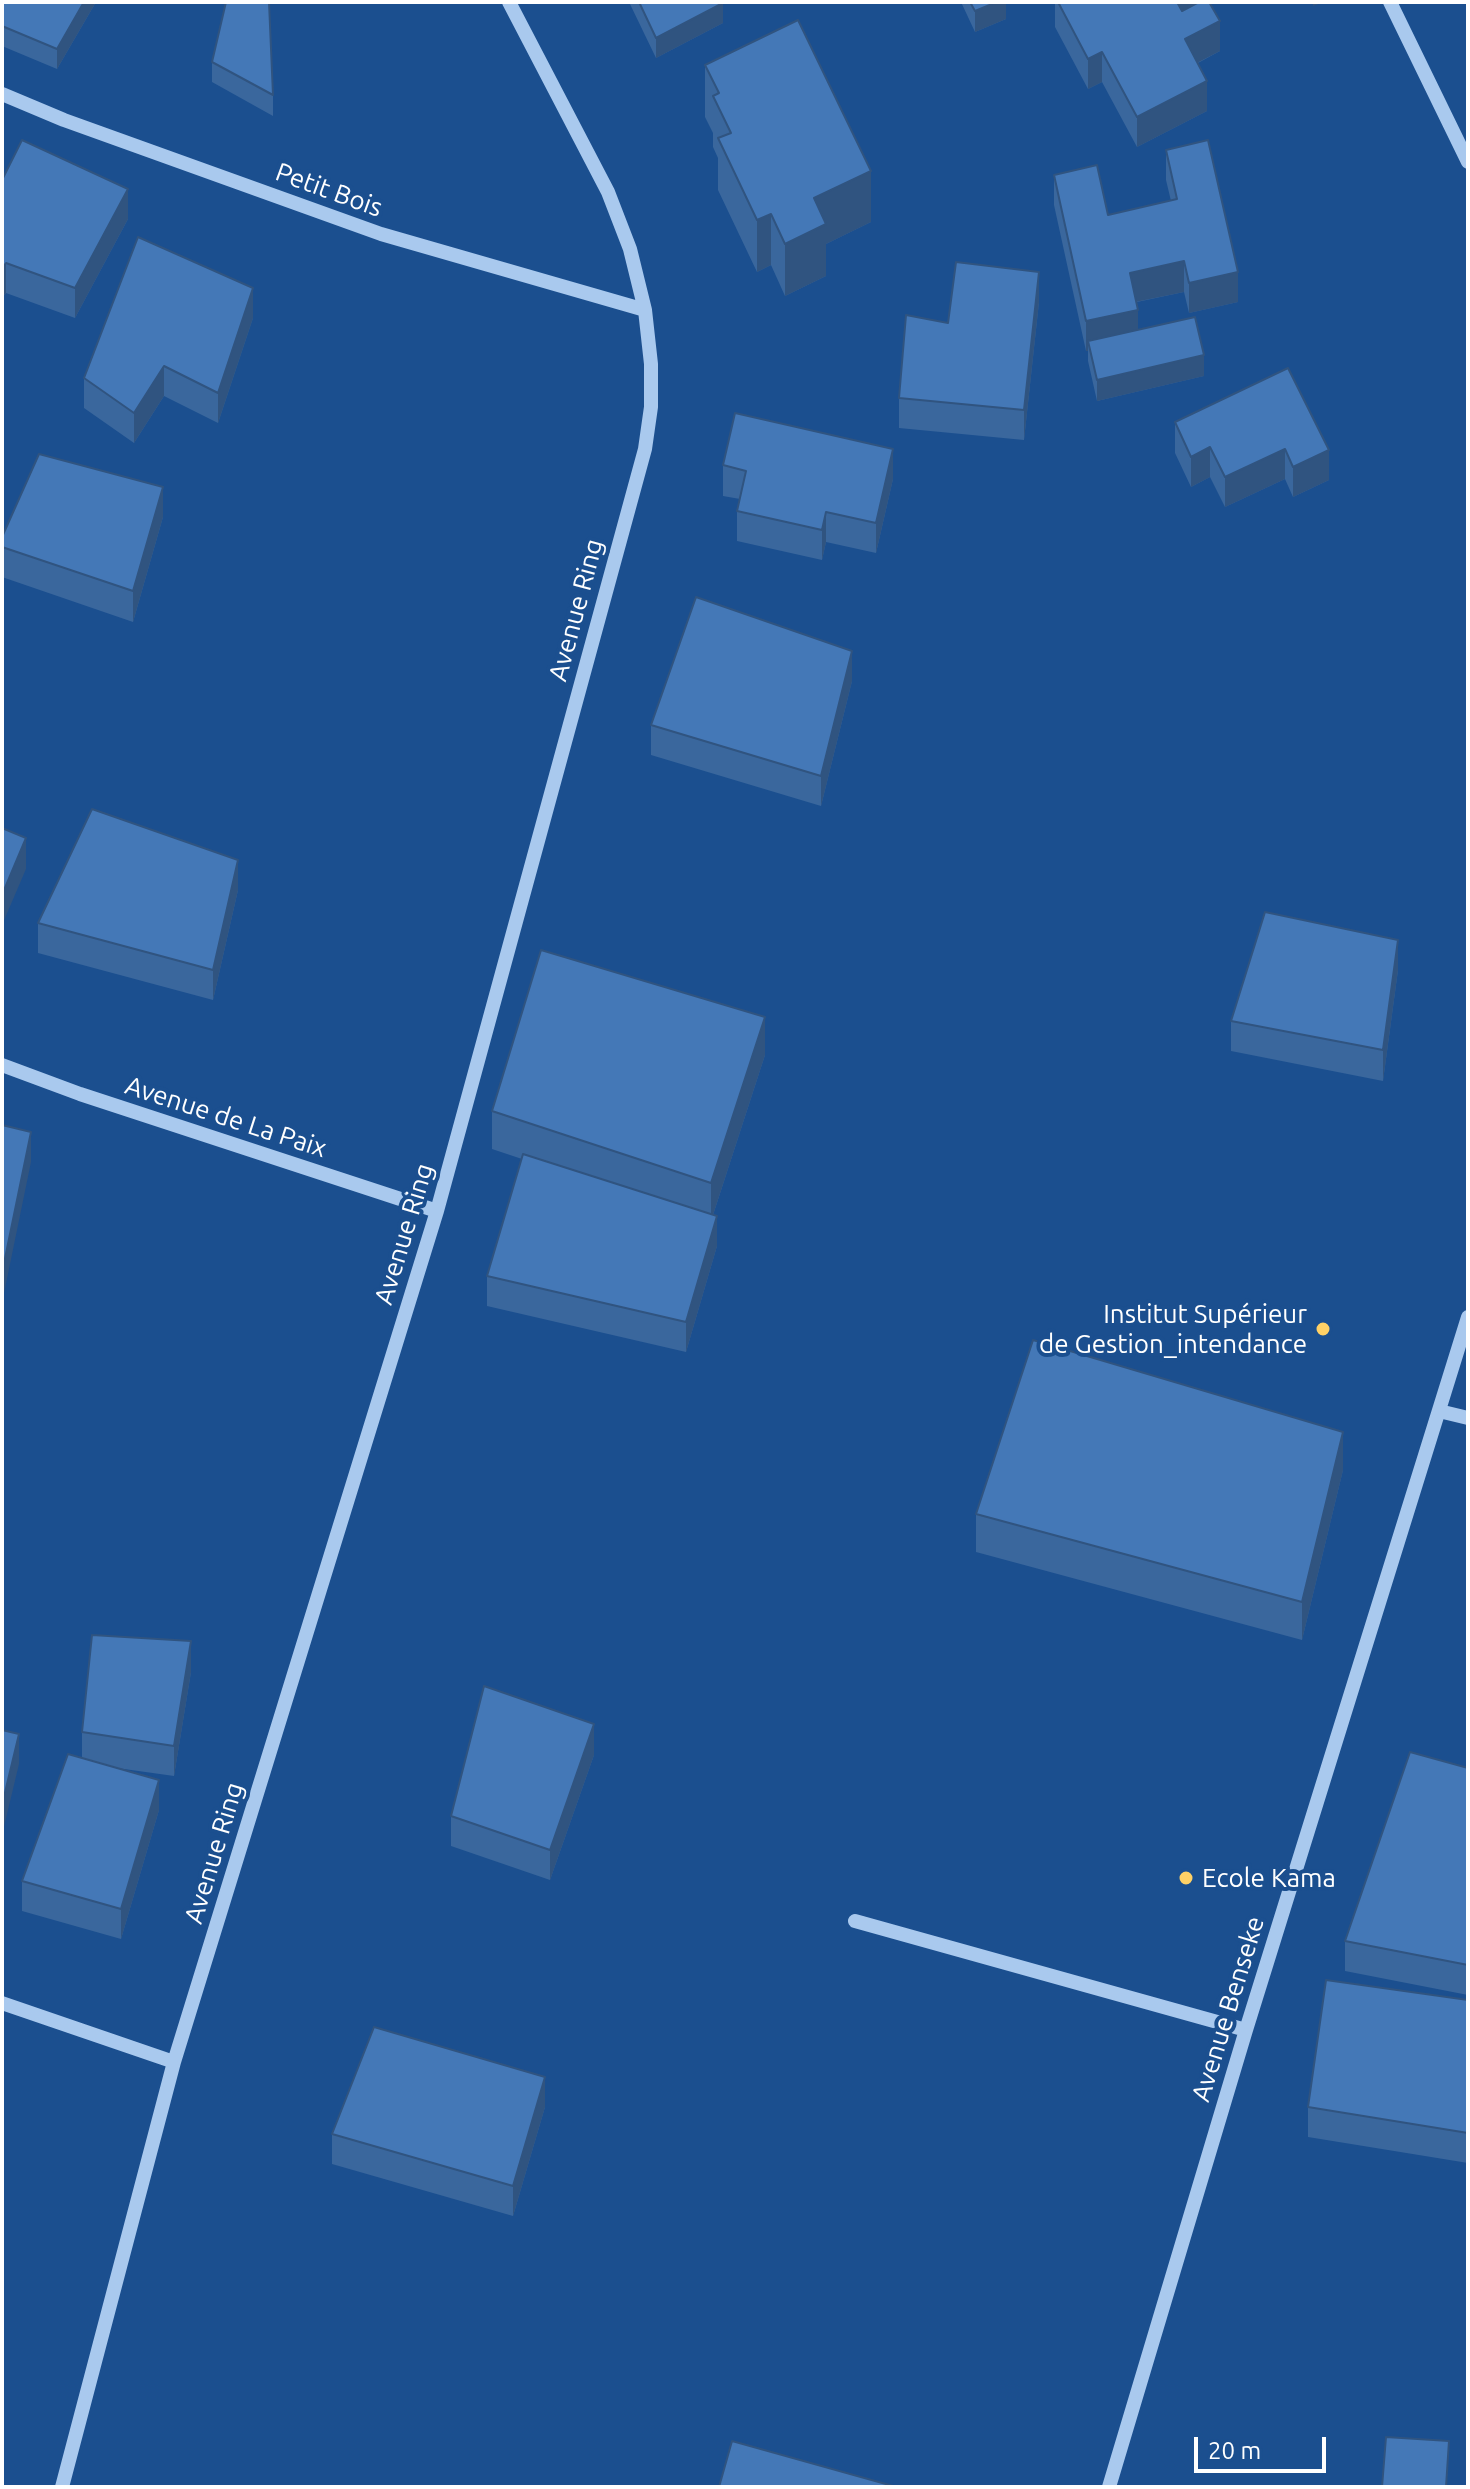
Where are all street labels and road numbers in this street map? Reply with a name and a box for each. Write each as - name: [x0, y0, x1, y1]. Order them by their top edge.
- street label: Petit Bois: [271, 156, 387, 224]
- street label: Avenue Ring: [542, 536, 610, 684]
- street label: Avenue de La Paix: [121, 1070, 331, 1164]
- street label: Avenue Ring: [368, 1160, 440, 1308]
- street label: Avenue Ring: [178, 1779, 250, 1927]
- street label: Avenue Benseke: [1185, 1913, 1271, 2105]

